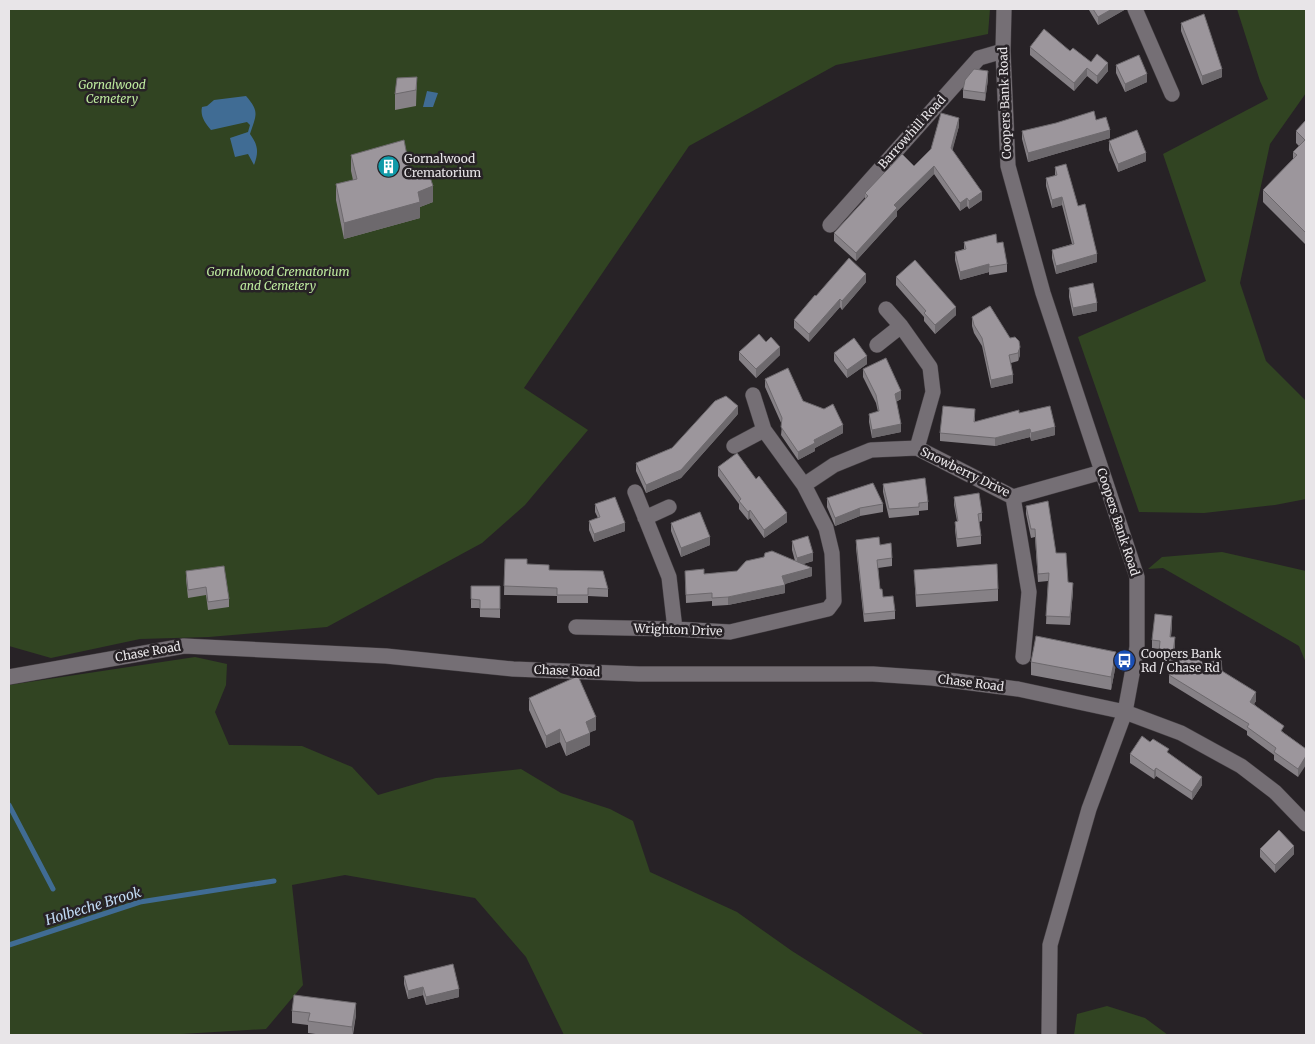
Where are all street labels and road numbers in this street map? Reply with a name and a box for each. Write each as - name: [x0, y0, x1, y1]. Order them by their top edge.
- street label: Coopers Bank Road: [995, 47, 1014, 159]
- street label: Barrowhill Road: [875, 92, 948, 171]
- street label: Snowberry Drive: [918, 443, 1012, 500]
- street label: Coopers Bank Road: [1094, 466, 1143, 578]
- street label: Wrighton Drive: [632, 620, 723, 639]
- street label: Chase Road: [114, 638, 182, 665]
- street label: Chase Road: [534, 662, 600, 679]
- street label: Chase Road: [937, 671, 1005, 694]

